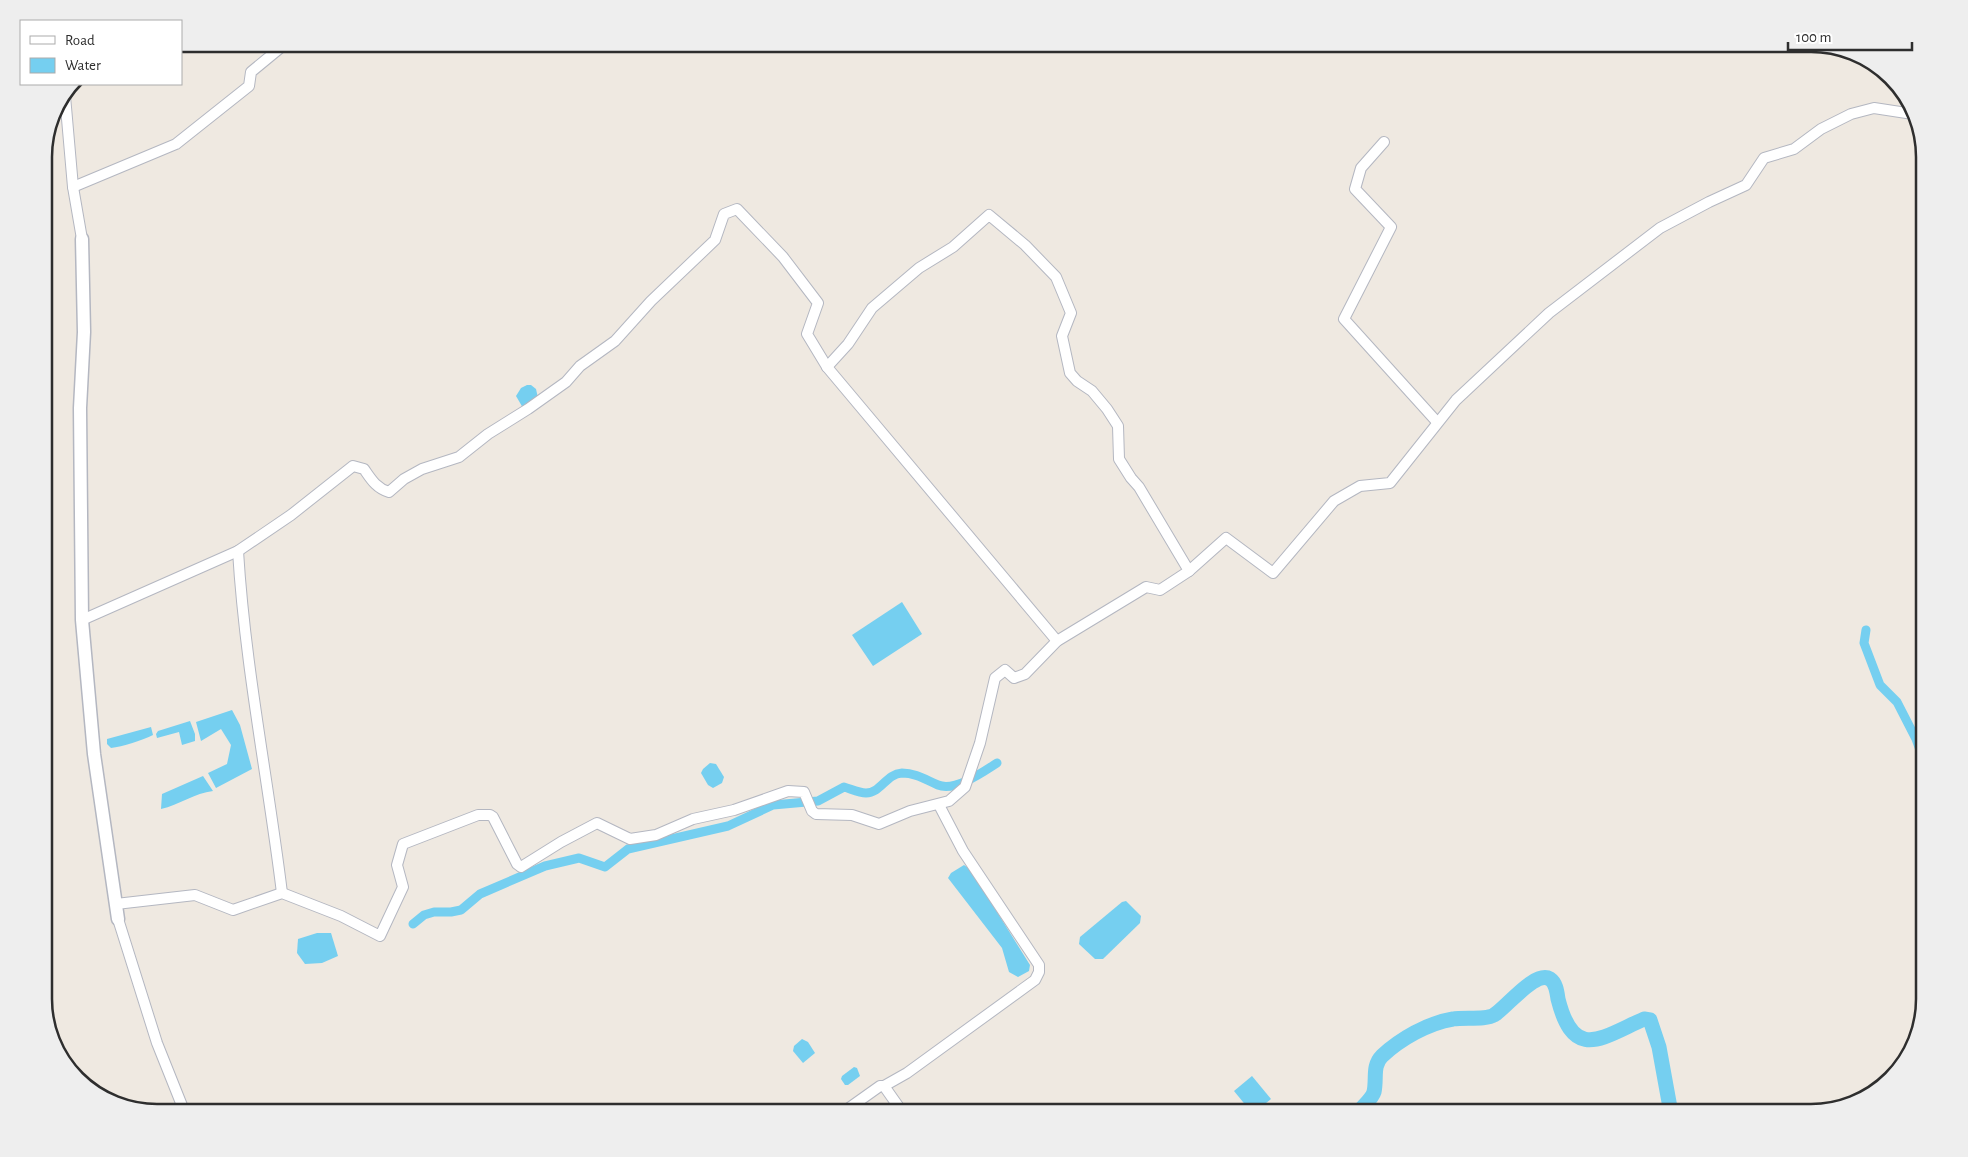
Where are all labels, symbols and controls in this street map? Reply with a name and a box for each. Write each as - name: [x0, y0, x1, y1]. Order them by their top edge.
- legend: [20, 20, 182, 85]
- scale bar: [1788, 20, 1912, 52]
- text: 100 m: [1796, 30, 1831, 45]
- text: Road: [65, 33, 95, 48]
- text: Water: [65, 58, 101, 73]

